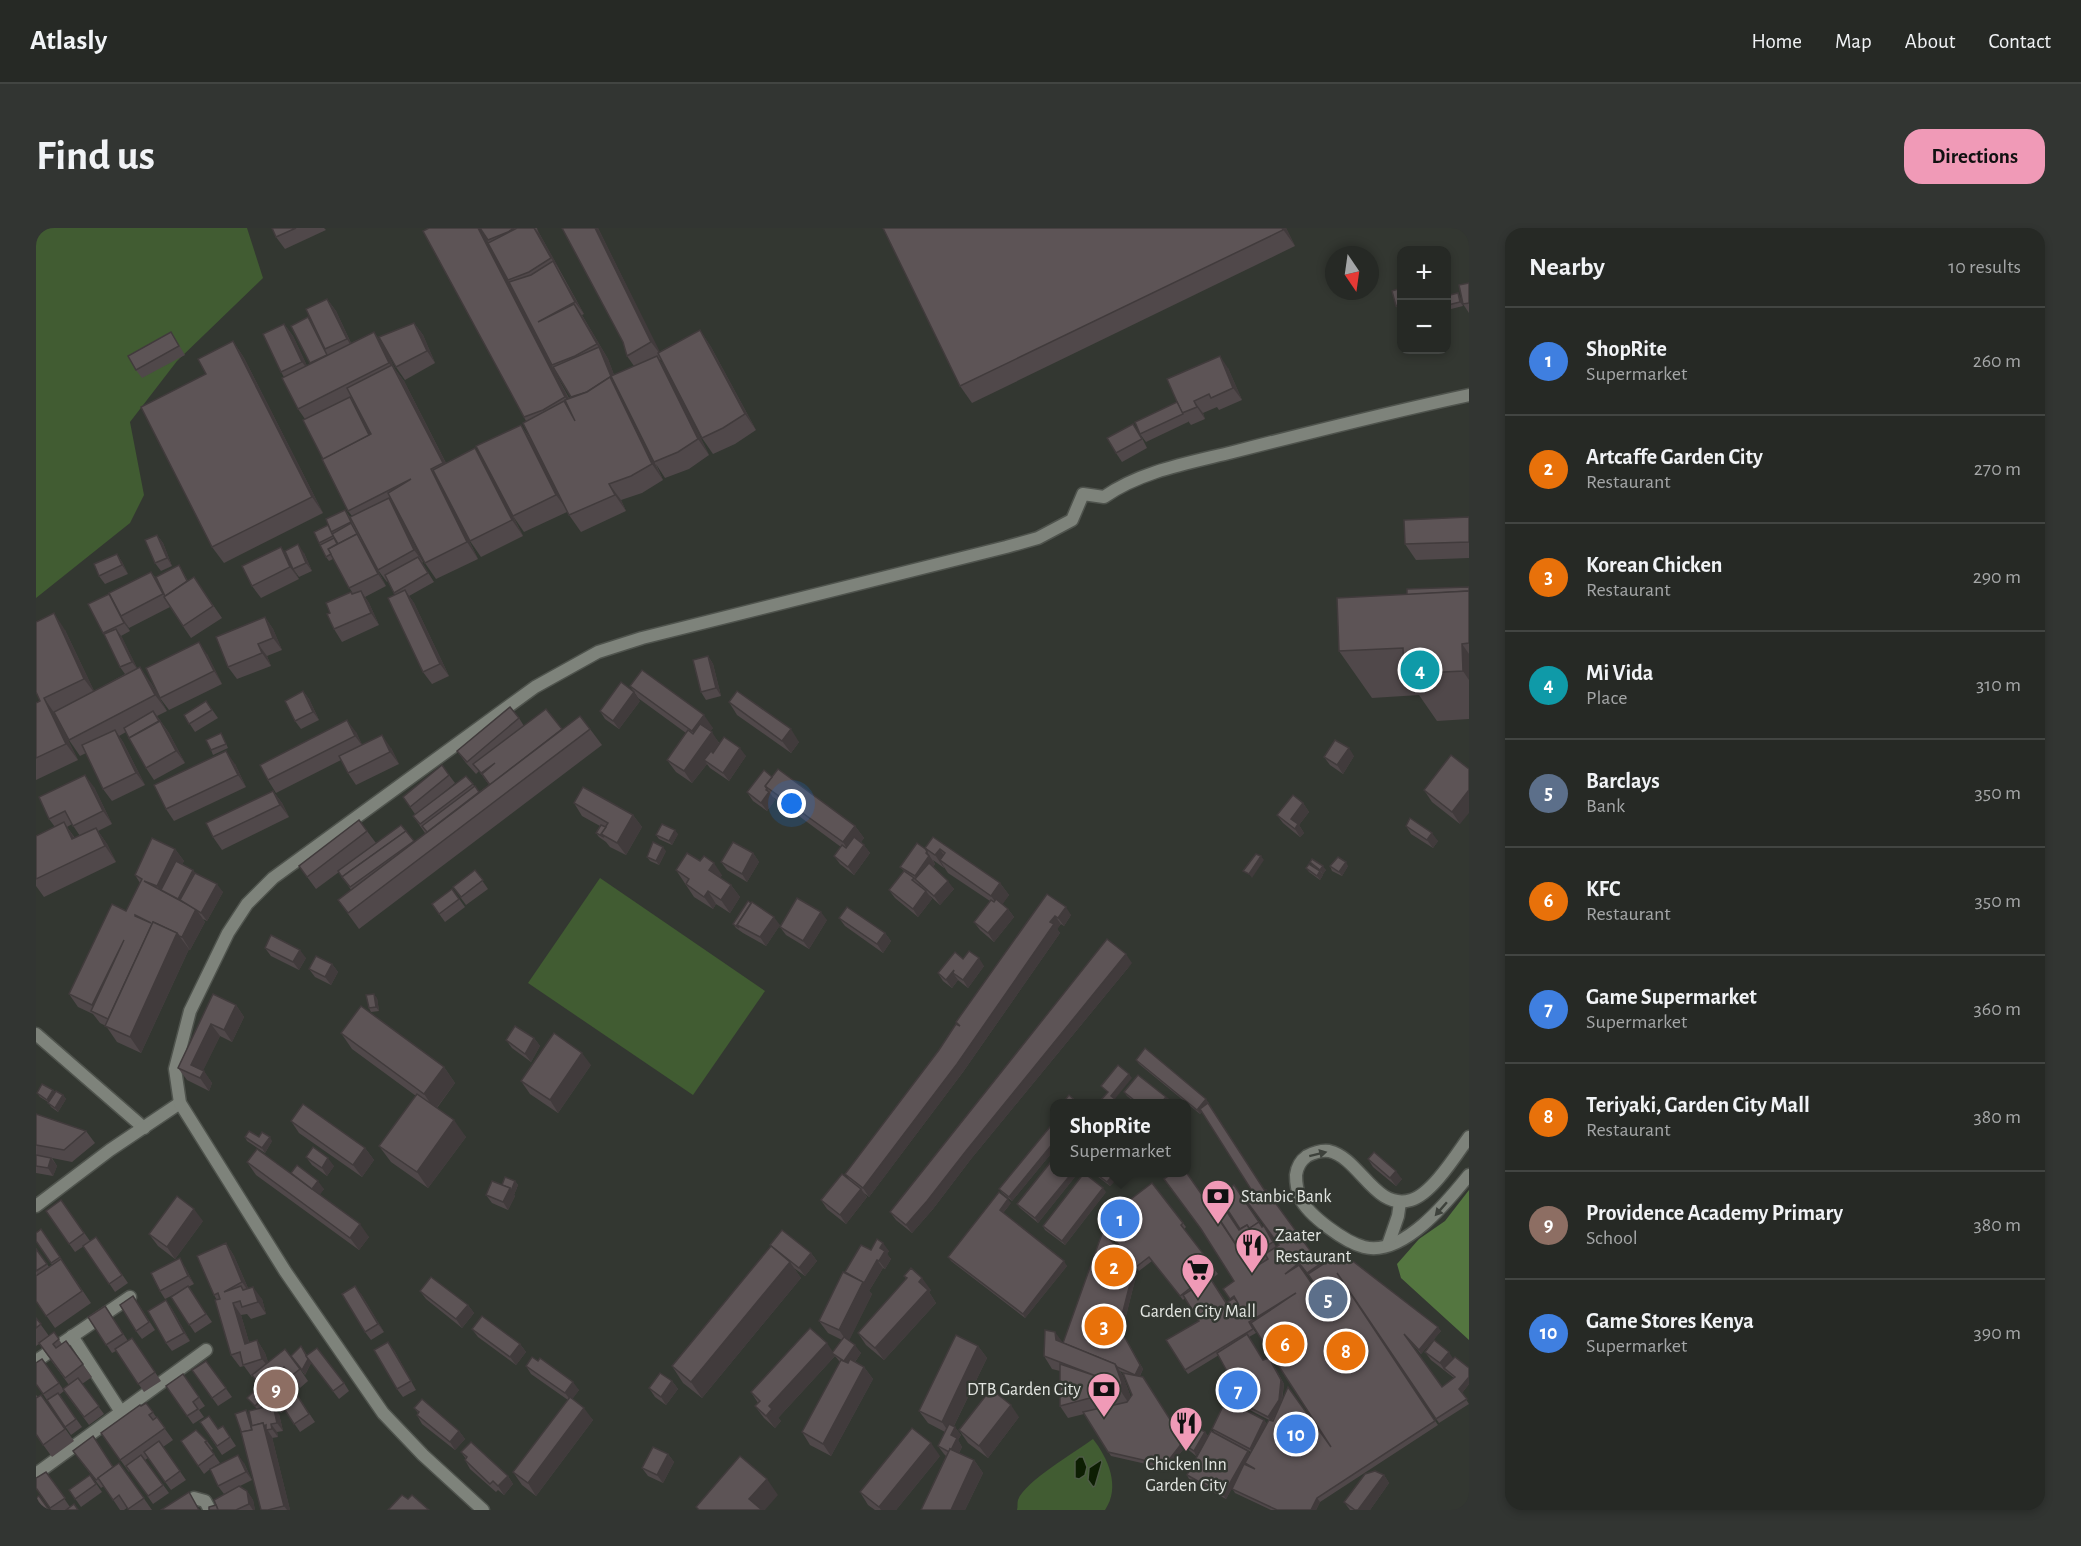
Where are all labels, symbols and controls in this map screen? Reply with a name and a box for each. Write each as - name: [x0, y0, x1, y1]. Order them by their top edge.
- text: Atlasly: [30, 27, 107, 55]
- text: Home: [1751, 31, 1802, 52]
- text: Map: [1835, 31, 1872, 52]
- text: About: [1905, 31, 1955, 52]
- text: Contact: [1988, 31, 2051, 52]
- button: Directions: [1904, 129, 2045, 184]
- text: Find us: [36, 135, 155, 177]
- north arrow: [1325, 246, 1379, 300]
- map controls: [1397, 246, 1451, 354]
- button: +: [1397, 246, 1451, 300]
- text: Nearby: [1529, 254, 1605, 280]
- text: 10 results: [1948, 257, 2021, 277]
- button: −: [1397, 300, 1451, 354]
- text: ShopRite: [1586, 338, 1667, 360]
- text: 1: [1545, 351, 1552, 371]
- text: 260 m: [1973, 351, 2021, 371]
- text: Supermarket: [1586, 364, 1687, 384]
- text: Artcaffe Garden City: [1586, 446, 1763, 468]
- text: 2: [1544, 459, 1553, 479]
- text: 270 m: [1974, 459, 2021, 479]
- text: Restaurant: [1586, 472, 1671, 492]
- text: Korean Chicken: [1586, 554, 1722, 576]
- text: 3: [1544, 567, 1553, 587]
- text: 290 m: [1973, 567, 2021, 587]
- text: Restaurant: [1586, 580, 1671, 600]
- pin: 4: [1400, 648, 1440, 692]
- text: Mi Vida: [1586, 662, 1653, 684]
- text: 4: [1543, 675, 1554, 695]
- text: 310 m: [1976, 675, 2021, 695]
- text: Place: [1586, 688, 1627, 708]
- text: Barclays: [1586, 770, 1660, 792]
- text: 5: [1544, 783, 1553, 803]
- text: 350 m: [1975, 783, 2021, 803]
- your location: [777, 789, 806, 818]
- text: Bank: [1586, 796, 1625, 816]
- text: KFC: [1586, 878, 1620, 900]
- text: 6: [1544, 891, 1553, 911]
- text: 350 m: [1975, 891, 2021, 911]
- text: Restaurant: [1586, 904, 1671, 924]
- text: Game Supermarket: [1586, 986, 1757, 1008]
- text: 7: [1544, 999, 1553, 1019]
- text: 360 m: [1974, 999, 2021, 1019]
- text: Supermarket: [1586, 1012, 1687, 1032]
- text: Teriyaki, Garden City Mall: [1586, 1094, 1810, 1116]
- popup: [1050, 1099, 1191, 1177]
- text: 8: [1544, 1107, 1553, 1127]
- text: 380 m: [1973, 1107, 2021, 1127]
- text: ShopRite: [1070, 1115, 1151, 1137]
- text: Restaurant: [1586, 1120, 1671, 1140]
- text: Supermarket: [1070, 1141, 1171, 1161]
- one-way arrow: [1309, 1148, 1327, 1158]
- bank icon: Stanbic Bank: [1200, 1178, 1236, 1225]
- place label: Stanbic Bank: [1241, 1188, 1332, 1206]
- pin: 1: [1100, 1196, 1140, 1242]
- one-way arrow: [1435, 1201, 1448, 1216]
- text: Providence Academy Primary: [1586, 1202, 1843, 1224]
- text: 9: [1544, 1215, 1553, 1235]
- text: 380 m: [1973, 1215, 2021, 1235]
- restaurant icon: Zaater Restaurant: [1234, 1227, 1270, 1274]
- place label: Zaater Restaurant: [1275, 1227, 1351, 1266]
- text: School: [1586, 1228, 1638, 1248]
- pin: 2: [1094, 1244, 1134, 1290]
- supermarket icon: Garden City Mall: [1180, 1252, 1216, 1299]
- pin: 5: [1308, 1276, 1348, 1322]
- place label: Garden City Mall: [1140, 1303, 1256, 1321]
- pin: 3: [1084, 1304, 1124, 1348]
- text: Game Stores Kenya: [1586, 1310, 1754, 1332]
- pin: 6: [1266, 1322, 1304, 1366]
- text: 10: [1540, 1323, 1557, 1343]
- text: 390 m: [1974, 1323, 2021, 1343]
- pin: 8: [1326, 1328, 1366, 1374]
- text: Supermarket: [1586, 1336, 1687, 1356]
- pin: 9: [256, 1366, 296, 1412]
- pin: 7: [1218, 1368, 1258, 1412]
- bank icon: DTB Garden City: [1086, 1371, 1122, 1418]
- place label: DTB Garden City: [967, 1381, 1081, 1399]
- restaurant icon: Chicken Inn Garden City: [1168, 1405, 1204, 1452]
- pin: 10: [1276, 1412, 1316, 1456]
- place label: Chicken Inn Garden City: [1145, 1456, 1227, 1495]

